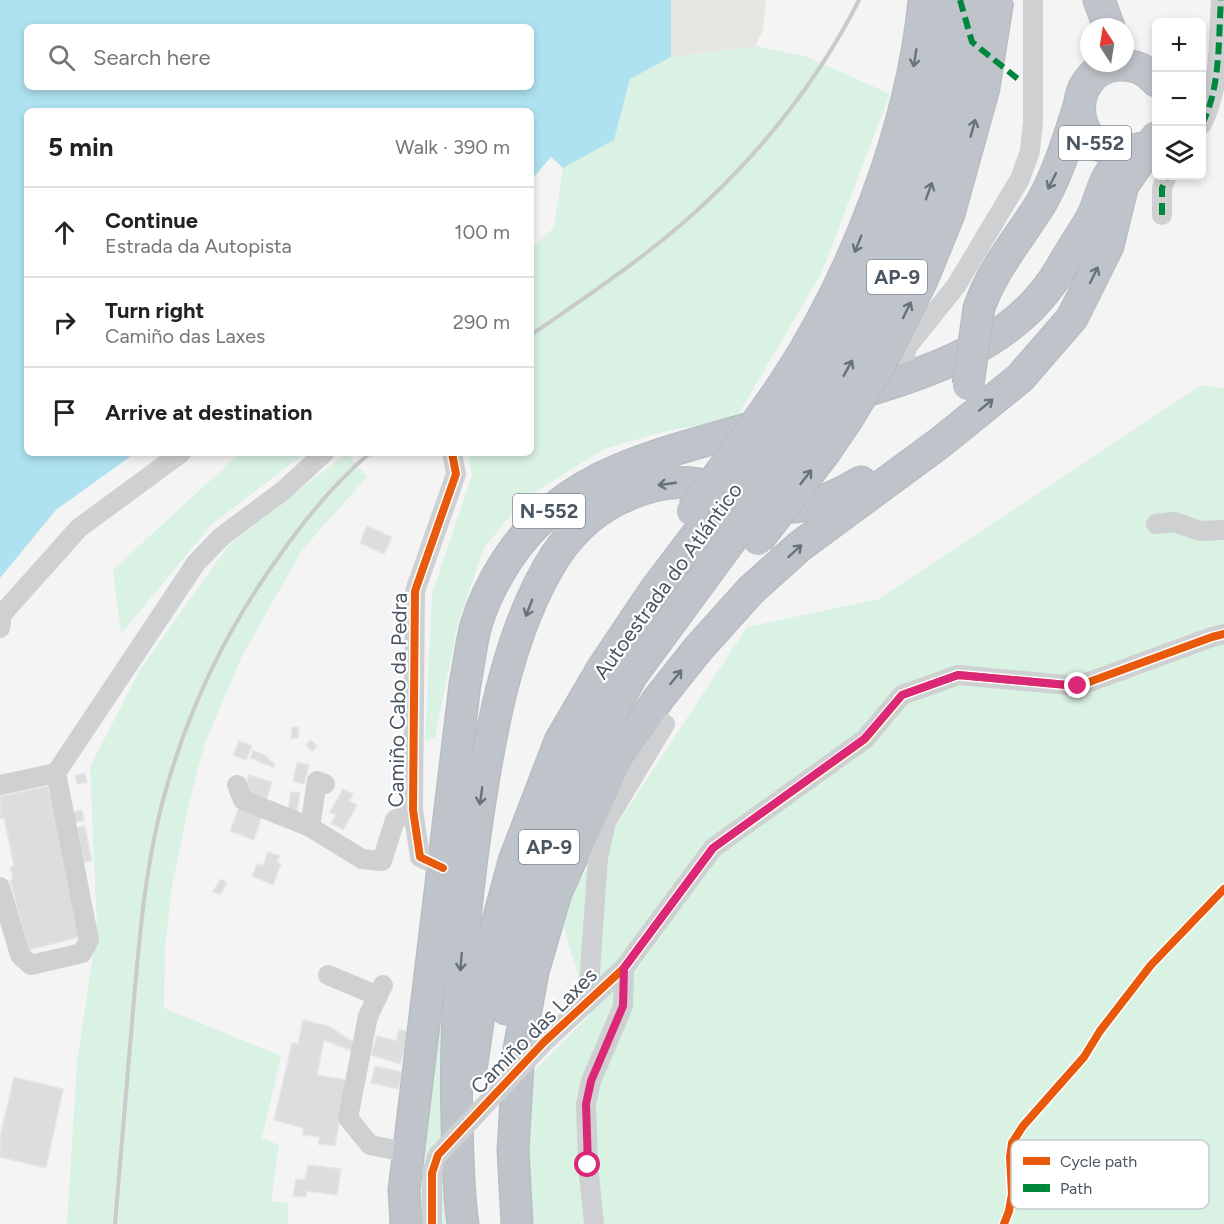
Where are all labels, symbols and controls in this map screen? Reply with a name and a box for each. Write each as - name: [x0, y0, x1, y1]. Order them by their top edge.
- north arrow: [1080, 18, 1134, 72]
- map controls: [1152, 18, 1206, 180]
- button: +: [1152, 18, 1206, 72]
- search box: [24, 24, 534, 90]
- icon: search: [45, 41, 78, 74]
- text: Search here: [93, 44, 211, 71]
- one-way arrow: [909, 47, 920, 67]
- button: −: [1152, 72, 1206, 126]
- one-way arrow: [968, 118, 979, 137]
- road number: N-552: [1059, 126, 1131, 160]
- button: layers: [1152, 126, 1206, 180]
- text: 5 min: [48, 131, 114, 163]
- text: Walk · 390 m: [395, 135, 510, 159]
- one-way arrow: [1046, 172, 1058, 189]
- one-way arrow: [924, 182, 935, 201]
- text: Continue: [105, 207, 198, 234]
- icon: ahead: [48, 216, 81, 249]
- text: 100 m: [454, 220, 510, 244]
- text: Estrada da Autopista: [105, 234, 292, 258]
- one-way arrow: [852, 234, 863, 253]
- road number: AP-9: [867, 260, 927, 294]
- one-way arrow: [1089, 266, 1100, 284]
- text: Turn right: [105, 297, 204, 324]
- one-way arrow: [902, 302, 913, 320]
- icon: right: [48, 306, 81, 339]
- text: 290 m: [453, 310, 510, 334]
- text: Camiño das Laxes: [105, 324, 265, 348]
- one-way arrow: [843, 360, 854, 378]
- icon: arrive: [48, 396, 81, 429]
- one-way arrow: [978, 398, 993, 412]
- text: Arrive at destination: [105, 399, 313, 426]
- one-way arrow: [800, 469, 813, 485]
- street label: Autoestrada do Atlántico: [588, 478, 747, 684]
- one-way arrow: [658, 478, 677, 489]
- road number: N-552: [513, 494, 585, 528]
- one-way arrow: [787, 544, 802, 558]
- street label: Camiño Cabo da Pedra: [383, 592, 412, 808]
- one-way arrow: [523, 598, 534, 616]
- one-way arrow: [669, 670, 683, 685]
- route end: [1064, 672, 1090, 698]
- one-way arrow: [475, 786, 486, 805]
- road number: AP-9: [519, 830, 579, 864]
- one-way arrow: [455, 951, 466, 971]
- street label: Camiño das Laxes: [465, 962, 602, 1099]
- legend: [1011, 1140, 1209, 1209]
- route start: [574, 1151, 600, 1177]
- text: Cycle path: [1060, 1152, 1137, 1171]
- text: Path: [1060, 1179, 1092, 1198]

